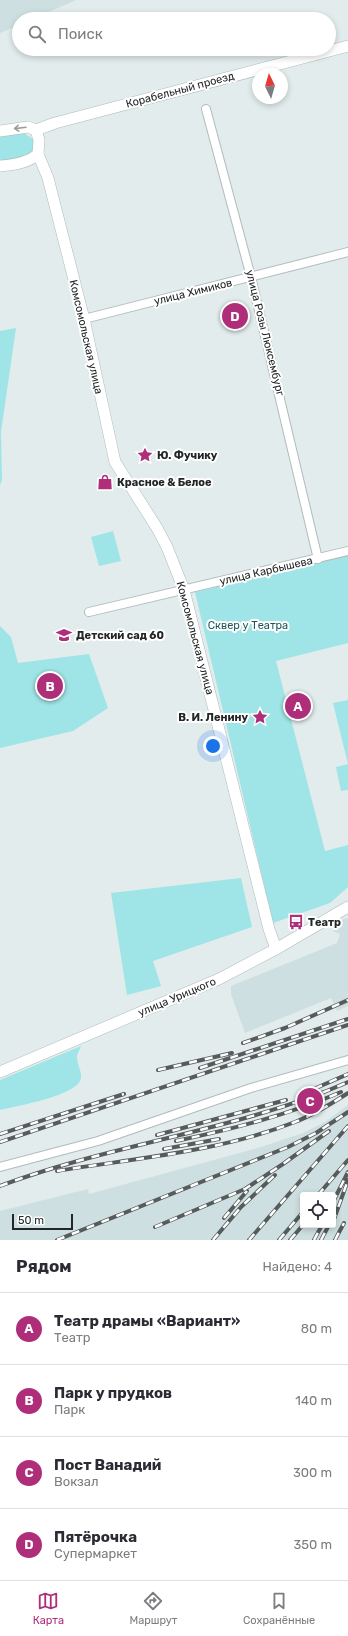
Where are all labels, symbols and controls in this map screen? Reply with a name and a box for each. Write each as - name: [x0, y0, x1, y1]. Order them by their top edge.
- search box: [12, 12, 336, 56]
- icon: search: [26, 23, 48, 45]
- text: Поиск: [58, 25, 103, 43]
- north arrow: [252, 68, 288, 104]
- street label: Корабельный проезд: [124, 69, 236, 111]
- one-way arrow: [14, 124, 27, 132]
- street label: улица Розы Люксембург: [243, 269, 287, 398]
- street label: улица Химиков: [152, 276, 234, 308]
- street label: Комсомольская улица: [67, 279, 105, 395]
- pin: D: [222, 301, 248, 331]
- place icon: Ю. Фучику: [136, 446, 154, 464]
- place label: Ю. Фучику: [157, 449, 218, 462]
- shop icon: Красное & Белое: [96, 473, 114, 491]
- place label: Красное & Белое: [117, 476, 212, 489]
- street label: улица Карбышева: [218, 554, 314, 588]
- street label: Комсомольская улица: [174, 580, 216, 696]
- park label: Сквер у Театра: [208, 619, 288, 632]
- school or university icon: Детский сад 60: [55, 626, 73, 644]
- place label: Детский сад 60: [76, 629, 164, 642]
- pin: B: [37, 671, 63, 701]
- pin: A: [285, 691, 311, 721]
- place icon: В. И. Ленину: [251, 708, 269, 726]
- place label: В. И. Ленину: [178, 711, 248, 724]
- your location: [203, 736, 223, 756]
- bus stop icon: Театр: [287, 913, 305, 931]
- place label: Театр: [308, 916, 341, 929]
- street label: улица Урицкого: [136, 975, 218, 1019]
- pin: C: [297, 1086, 323, 1116]
- map controls: [300, 1192, 336, 1228]
- button: locate: [300, 1192, 336, 1228]
- scale bar: [12, 1212, 73, 1231]
- text: 50 m: [18, 1214, 44, 1227]
- text: Рядом: [16, 1256, 72, 1276]
- text: Найдено: 4: [263, 1259, 332, 1274]
- text: Театр драмы «Вариант»: [54, 1312, 240, 1330]
- text: A: [24, 1321, 34, 1336]
- text: 80 m: [301, 1321, 332, 1336]
- text: Театр: [54, 1330, 90, 1345]
- text: Парк у прудков: [54, 1384, 172, 1402]
- text: B: [24, 1393, 34, 1408]
- text: 140 m: [295, 1393, 332, 1408]
- text: Парк: [54, 1402, 85, 1417]
- text: Пост Ванадий: [54, 1456, 161, 1474]
- text: C: [24, 1465, 34, 1480]
- text: 300 m: [293, 1465, 332, 1480]
- text: Вокзал: [54, 1474, 99, 1489]
- text: Пятёрочка: [54, 1528, 137, 1546]
- text: D: [24, 1537, 34, 1552]
- text: 350 m: [293, 1537, 332, 1552]
- text: Супермаркет: [54, 1546, 137, 1561]
- tab: Карта: [33, 1590, 64, 1627]
- tab: Маршрут: [129, 1590, 177, 1627]
- tab: Сохранённые: [243, 1590, 315, 1627]

